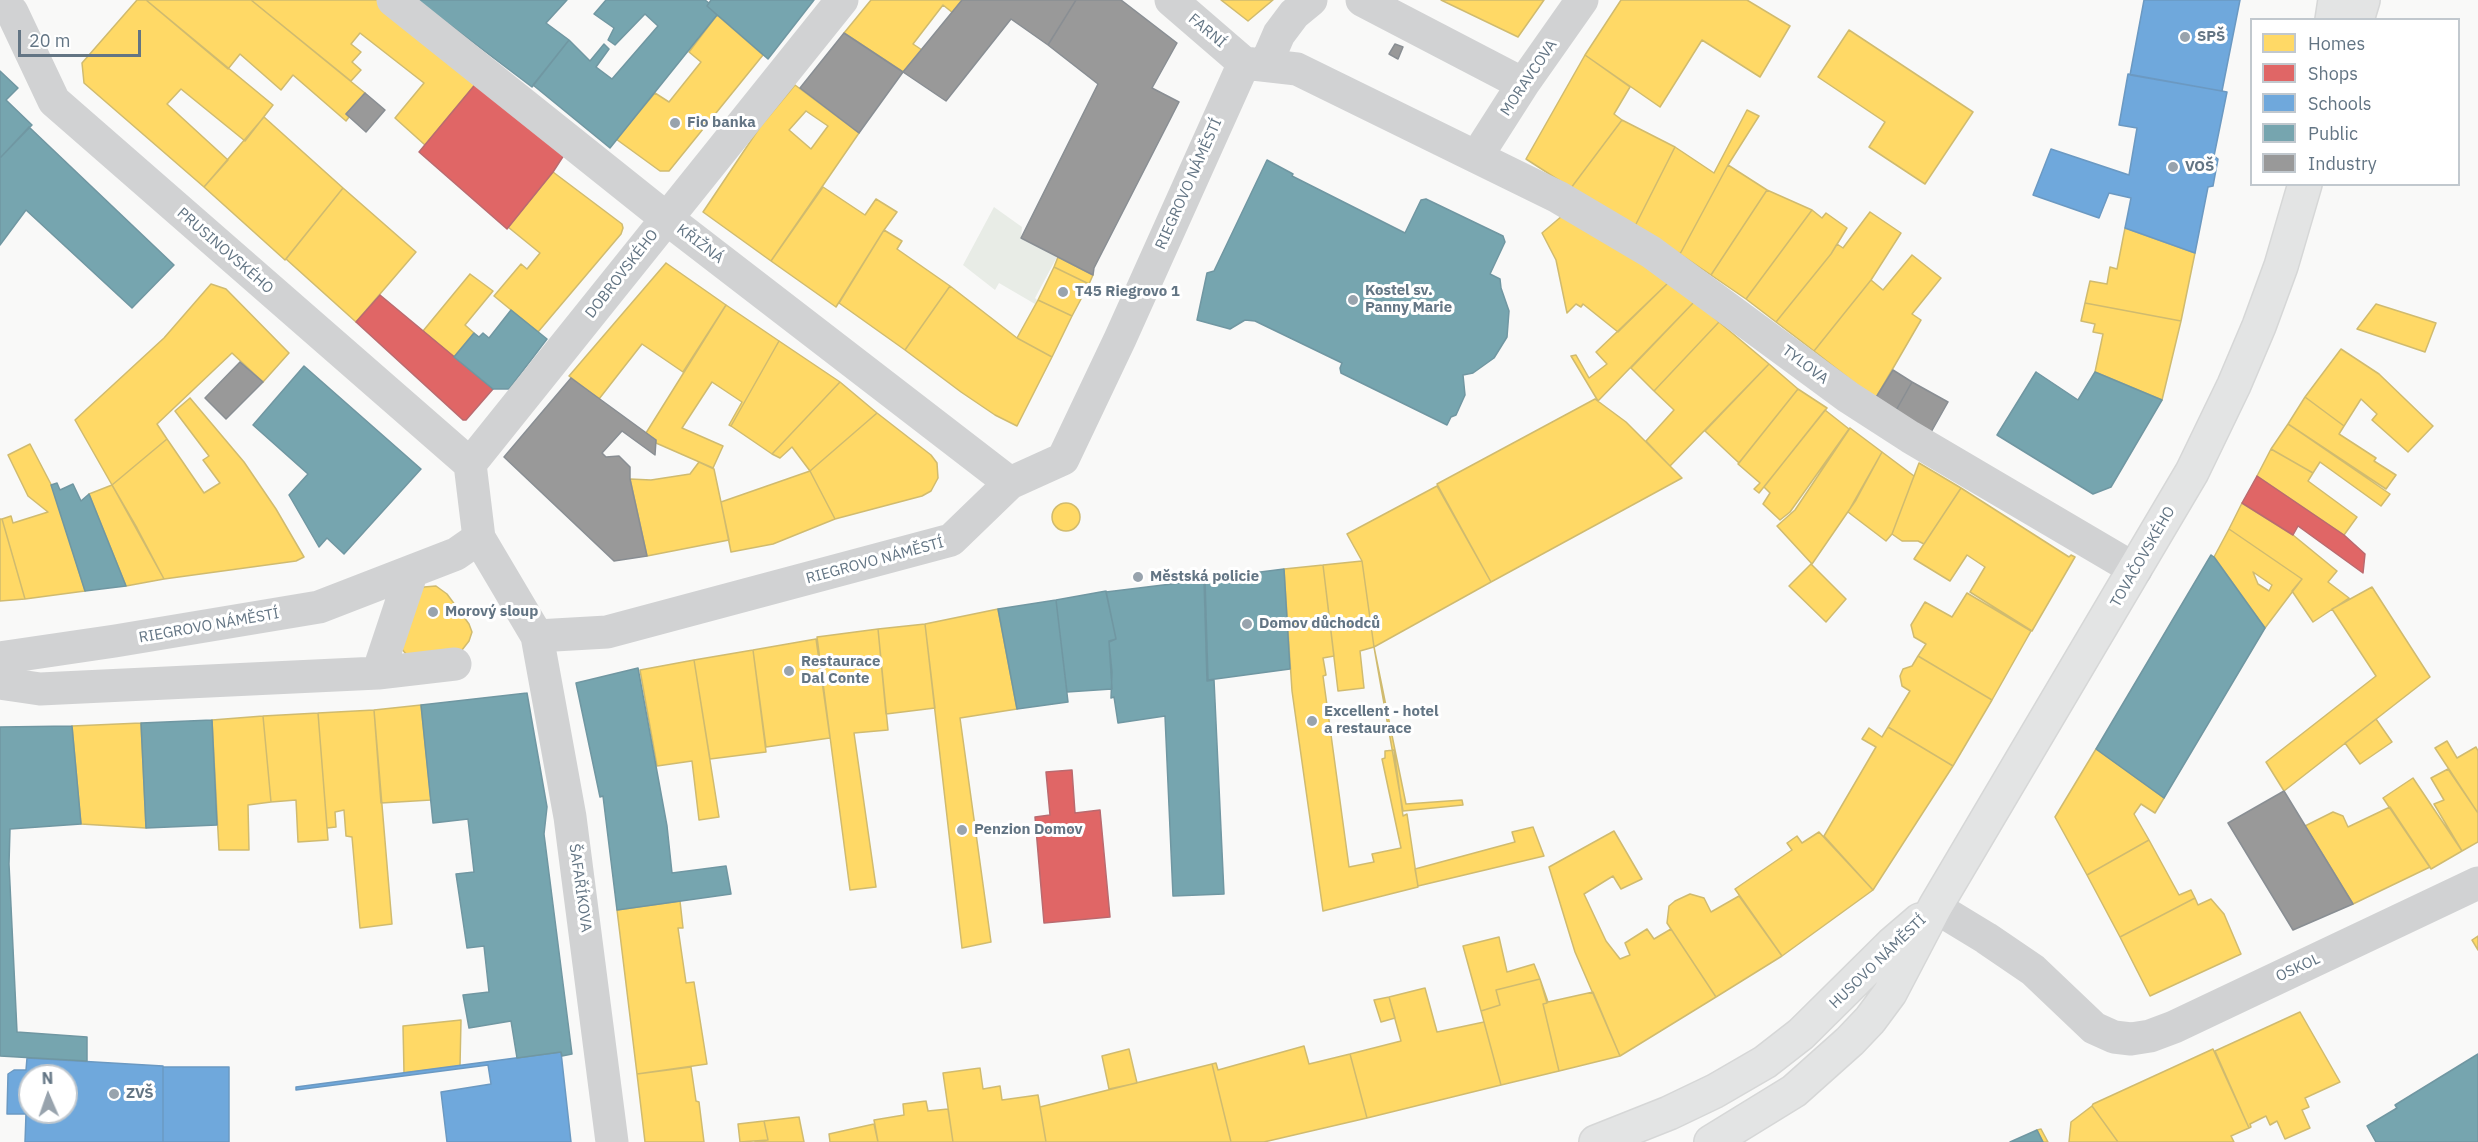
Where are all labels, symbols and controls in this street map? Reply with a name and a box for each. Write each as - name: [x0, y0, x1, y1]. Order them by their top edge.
- street label: FARNÍ: [1185, 10, 1229, 52]
- scale bar: [21, 18, 144, 56]
- legend: [2250, 18, 2460, 186]
- place label: SPŠ: [2197, 28, 2225, 46]
- text: 20 m: [29, 29, 71, 52]
- marker: SPŠ: [2178, 30, 2192, 44]
- text: Homes: [2308, 32, 2365, 55]
- street label: MORAVCOVA: [1497, 36, 1561, 120]
- text: Shops: [2308, 62, 2358, 85]
- text: Schools: [2308, 92, 2372, 115]
- place label: Fio banka: [687, 114, 756, 132]
- marker: Fio banka: [668, 116, 682, 130]
- street label: RIEGROVO NÁMĚSTÍ: [1152, 116, 1226, 252]
- text: Public: [2308, 122, 2358, 145]
- text: Industry: [2308, 152, 2377, 175]
- place label: VOŠ: [2185, 158, 2214, 176]
- marker: VOŠ: [2166, 160, 2180, 174]
- street label: PRUSINOVSKÉHO: [173, 204, 277, 298]
- street label: KŘIŽNÁ: [673, 221, 727, 267]
- street label: DOBROVSKÉHO: [582, 226, 662, 322]
- place label: Kostel sv. Panny Marie: [1365, 282, 1452, 317]
- place label: T45 Riegrovo 1: [1075, 283, 1180, 301]
- marker: T45 Riegrovo 1: [1056, 285, 1070, 299]
- marker: Kostel sv. Panny Marie: [1346, 293, 1360, 307]
- street label: TYLOVA: [1778, 342, 1832, 388]
- street label: TOVAČOVSKÉHO: [2107, 503, 2179, 611]
- street label: RIEGROVO NÁMĚSTÍ: [804, 534, 946, 588]
- place label: Městská policie: [1150, 568, 1259, 586]
- marker: Městská policie: [1131, 570, 1145, 584]
- place label: Morový sloup: [445, 603, 538, 621]
- street label: RIEGROVO NÁMĚSTÍ: [138, 605, 280, 647]
- marker: Morový sloup: [426, 605, 440, 619]
- place label: Domov důchodců: [1259, 615, 1380, 633]
- marker: Domov důchodců: [1240, 617, 1254, 631]
- place label: Restaurace Dal Conte: [801, 653, 880, 688]
- marker: Restaurace Dal Conte: [782, 664, 796, 678]
- place label: Excellent - hotel a restaurace: [1324, 703, 1439, 738]
- marker: Excellent - hotel a restaurace: [1305, 714, 1319, 728]
- place label: Penzion Domov: [974, 821, 1083, 839]
- marker: Penzion Domov: [955, 823, 969, 837]
- street label: ŠAFAŘÍKOVA: [565, 843, 595, 933]
- street label: HUSOVO NÁMĚSTÍ: [1826, 911, 1930, 1013]
- street label: OSKOL: [2273, 950, 2323, 986]
- north arrow: [18, 1064, 78, 1124]
- text: N: [41, 1068, 54, 1088]
- place label: ZVŠ: [126, 1085, 154, 1103]
- marker: ZVŠ: [107, 1087, 121, 1101]

